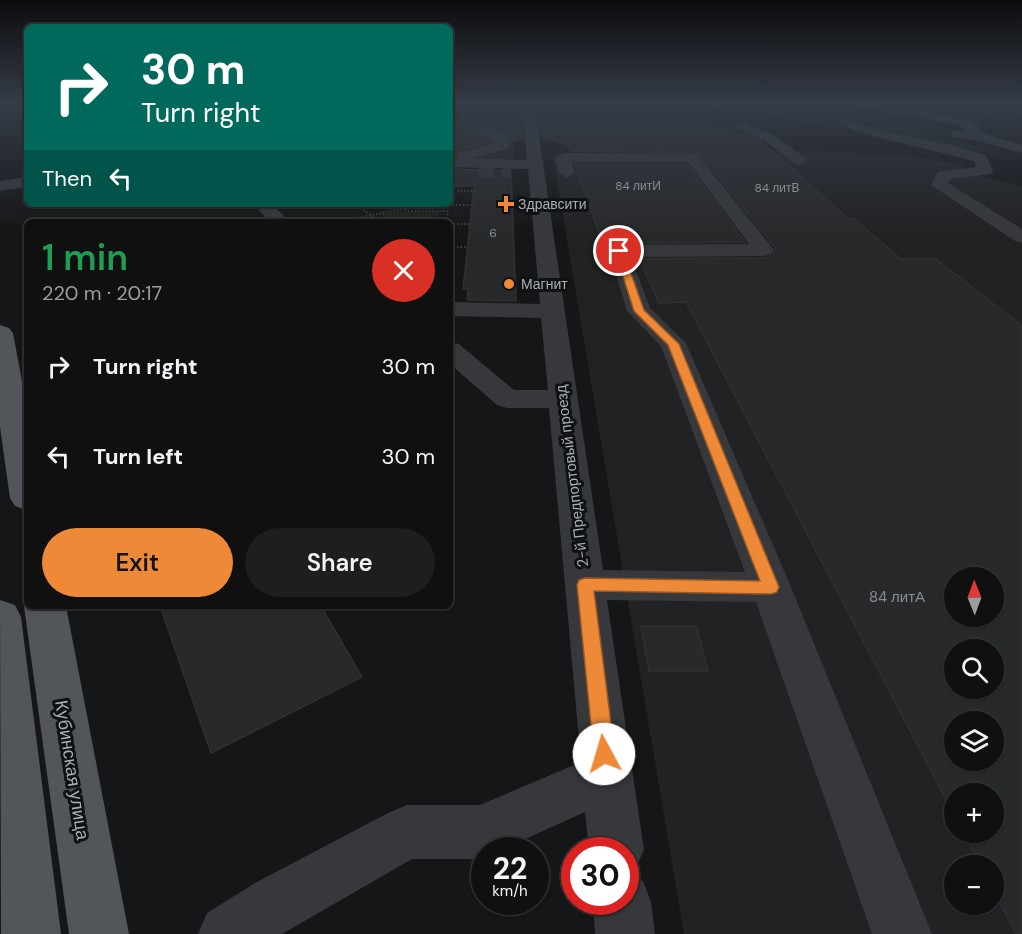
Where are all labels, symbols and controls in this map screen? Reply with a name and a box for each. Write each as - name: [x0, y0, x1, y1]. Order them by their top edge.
- text: 30 m: [141, 42, 245, 97]
- icon: right: [42, 48, 120, 126]
- text: Turn right: [141, 95, 261, 130]
- icon: left: [104, 162, 137, 195]
- text: Then: [42, 164, 92, 193]
- house number: 84 литИ: [615, 178, 661, 194]
- house number: 84 литВ: [755, 180, 799, 196]
- place label: Здравсити: [518, 195, 587, 213]
- marker: Здравсити: [499, 197, 513, 211]
- house number: 6: [489, 225, 497, 241]
- pin: [593, 225, 644, 276]
- text: 1 min: [42, 234, 128, 281]
- icon: arrive: [602, 234, 635, 267]
- button: close: [372, 239, 435, 302]
- place label: Магнит: [521, 275, 568, 293]
- marker: Магнит: [502, 277, 516, 291]
- text: 220 m · 20:17: [42, 280, 162, 306]
- icon: right: [42, 350, 75, 383]
- text: Turn right: [93, 352, 198, 381]
- text: 30 m: [381, 352, 435, 381]
- street label: 2-й Предпортовый проезд: [551, 383, 593, 568]
- icon: left: [42, 440, 75, 473]
- text: Turn left: [93, 442, 183, 471]
- text: 30 m: [381, 442, 435, 471]
- button: Exit: [42, 528, 233, 597]
- button: Share: [245, 528, 435, 597]
- north arrow: [944, 567, 1004, 627]
- map controls: [944, 567, 1004, 915]
- house number: 84 литА: [869, 587, 925, 607]
- button: search: [944, 639, 1004, 699]
- street label: Кубинская улица: [49, 698, 95, 843]
- button: layers: [944, 711, 1004, 771]
- position arrow: [572, 722, 636, 786]
- button: +: [944, 783, 1004, 843]
- speed limit sign: 30: [561, 837, 639, 915]
- text: 22: [493, 849, 527, 888]
- button: −: [944, 855, 1004, 915]
- text: km/h: [492, 881, 528, 901]

